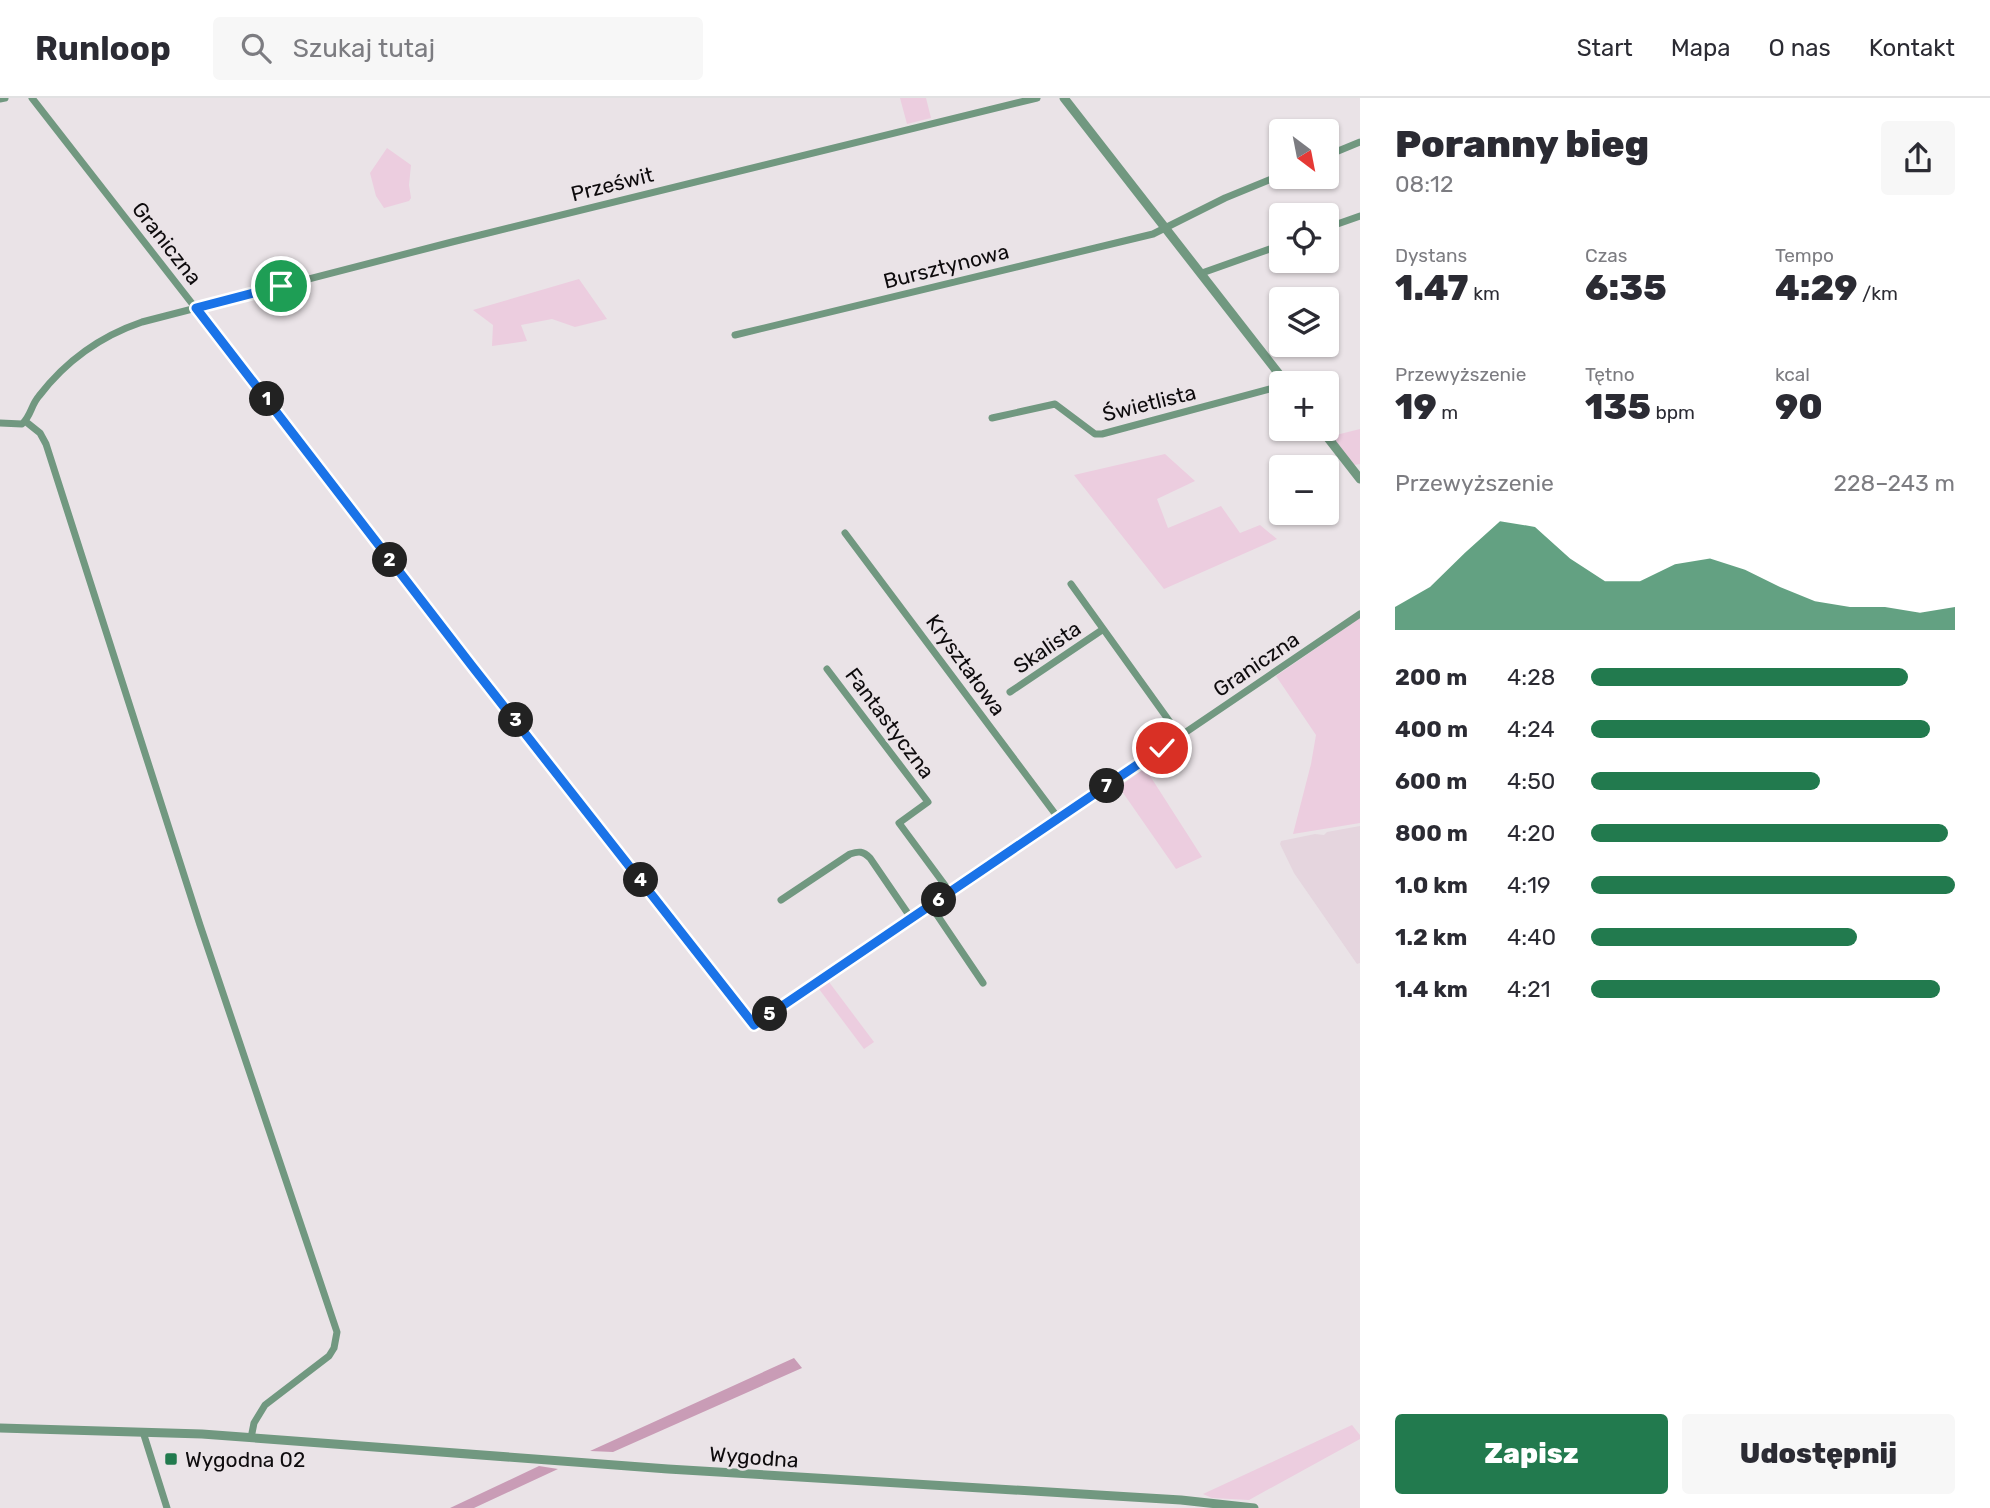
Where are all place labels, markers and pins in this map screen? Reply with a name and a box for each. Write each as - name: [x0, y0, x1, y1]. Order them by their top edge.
- pin: [251, 256, 311, 316]
- pin: 1: [250, 382, 284, 416]
- pin: 2: [372, 542, 408, 578]
- pin: 3: [498, 702, 534, 738]
- pin: [1132, 718, 1192, 778]
- pin: 7: [1090, 768, 1124, 804]
- pin: 4: [624, 862, 658, 898]
- pin: 6: [922, 882, 956, 918]
- pin: 5: [752, 996, 788, 1032]
- place label: Wygodna 02: [185, 1447, 305, 1472]
- marker: Wygodna 02: [163, 1451, 179, 1467]

